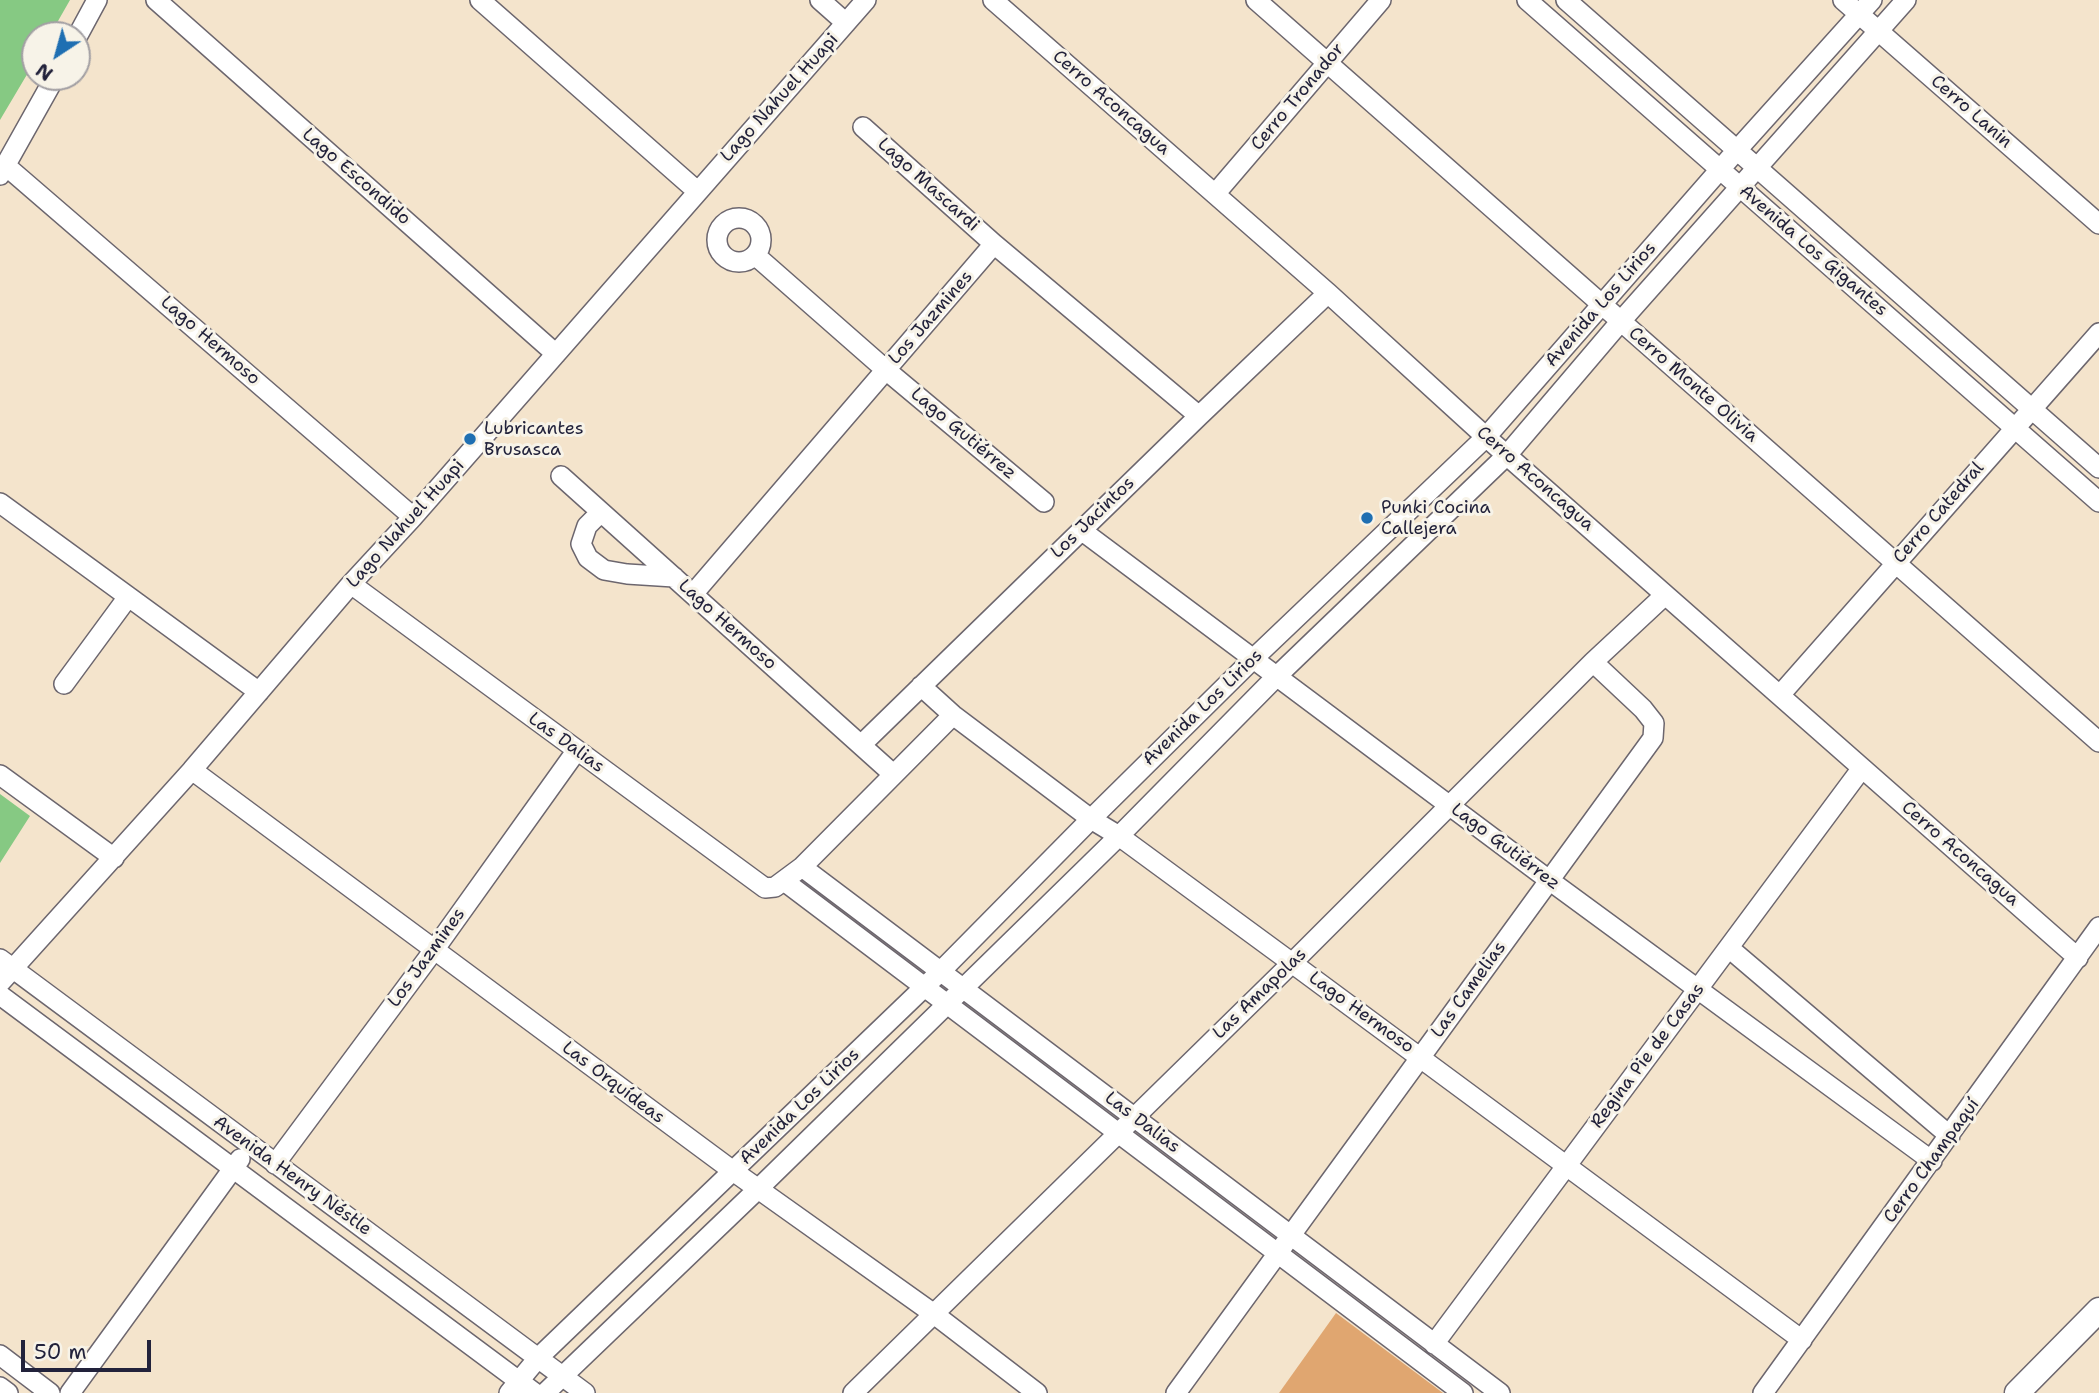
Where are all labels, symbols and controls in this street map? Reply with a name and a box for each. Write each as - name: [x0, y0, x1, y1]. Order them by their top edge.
- north arrow: [21, 21, 91, 91]
- street label: Lago Nahuel Huapi: [717, 29, 843, 167]
- street label: Cerro Tronador: [1247, 39, 1349, 155]
- street label: Cerro Aconcagua: [1048, 46, 1174, 160]
- text: N: [31, 57, 58, 86]
- street label: Cerro Lanin: [1926, 71, 2016, 153]
- street label: Lago Escondido: [297, 124, 415, 230]
- street label: Lago Mascardi: [873, 134, 983, 236]
- street label: Avenida Los Gigantes: [1734, 181, 1892, 321]
- street label: Avenida Los Lirios: [1541, 238, 1661, 372]
- street label: Los Jazmines: [884, 267, 978, 369]
- street label: Lago Hermoso: [156, 292, 264, 390]
- street label: Cerro Monte Olivia: [1624, 323, 1762, 447]
- street label: Lago Gutiérrez: [906, 384, 1020, 484]
- place label: Lubricantes Brusasca: [484, 418, 584, 460]
- street label: Cerro Aconcagua: [1472, 422, 1598, 536]
- marker: Lubricantes Brusasca: [462, 431, 478, 447]
- street label: Lago Nahuel Huapi: [343, 455, 469, 593]
- street label: Cerro Catedral: [1889, 458, 1989, 568]
- street label: Los Jacintos: [1047, 473, 1139, 563]
- place label: Punki Cocina Callejera: [1381, 497, 1491, 540]
- marker: Punki Cocina Callejera: [1359, 510, 1375, 526]
- street label: Lago Hermoso: [673, 575, 781, 675]
- street label: Avenida Los Lirios: [1139, 645, 1267, 771]
- street label: Las Dalias: [524, 708, 608, 778]
- street label: Cerro Aconcagua: [1897, 797, 2023, 911]
- street label: Lago Gutiérrez: [1446, 799, 1564, 895]
- street label: Los Jazmines: [384, 904, 470, 1012]
- street label: Las Camelias: [1427, 938, 1511, 1042]
- street label: Las Amapolas: [1209, 944, 1311, 1044]
- street label: Lago Hermoso: [1304, 968, 1418, 1058]
- street label: Regina Pie de Casas: [1587, 979, 1709, 1133]
- street label: Las Orquídeas: [557, 1037, 669, 1129]
- street label: Avenida Los Lirios: [736, 1044, 864, 1170]
- street label: Las Dalias: [1100, 1088, 1184, 1158]
- street label: Cerro Champaquí: [1880, 1094, 1984, 1228]
- street label: Avenida Henry Néstle: [209, 1111, 375, 1241]
- scale bar: [24, 1326, 154, 1370]
- text: 50 m: [34, 1338, 87, 1366]

